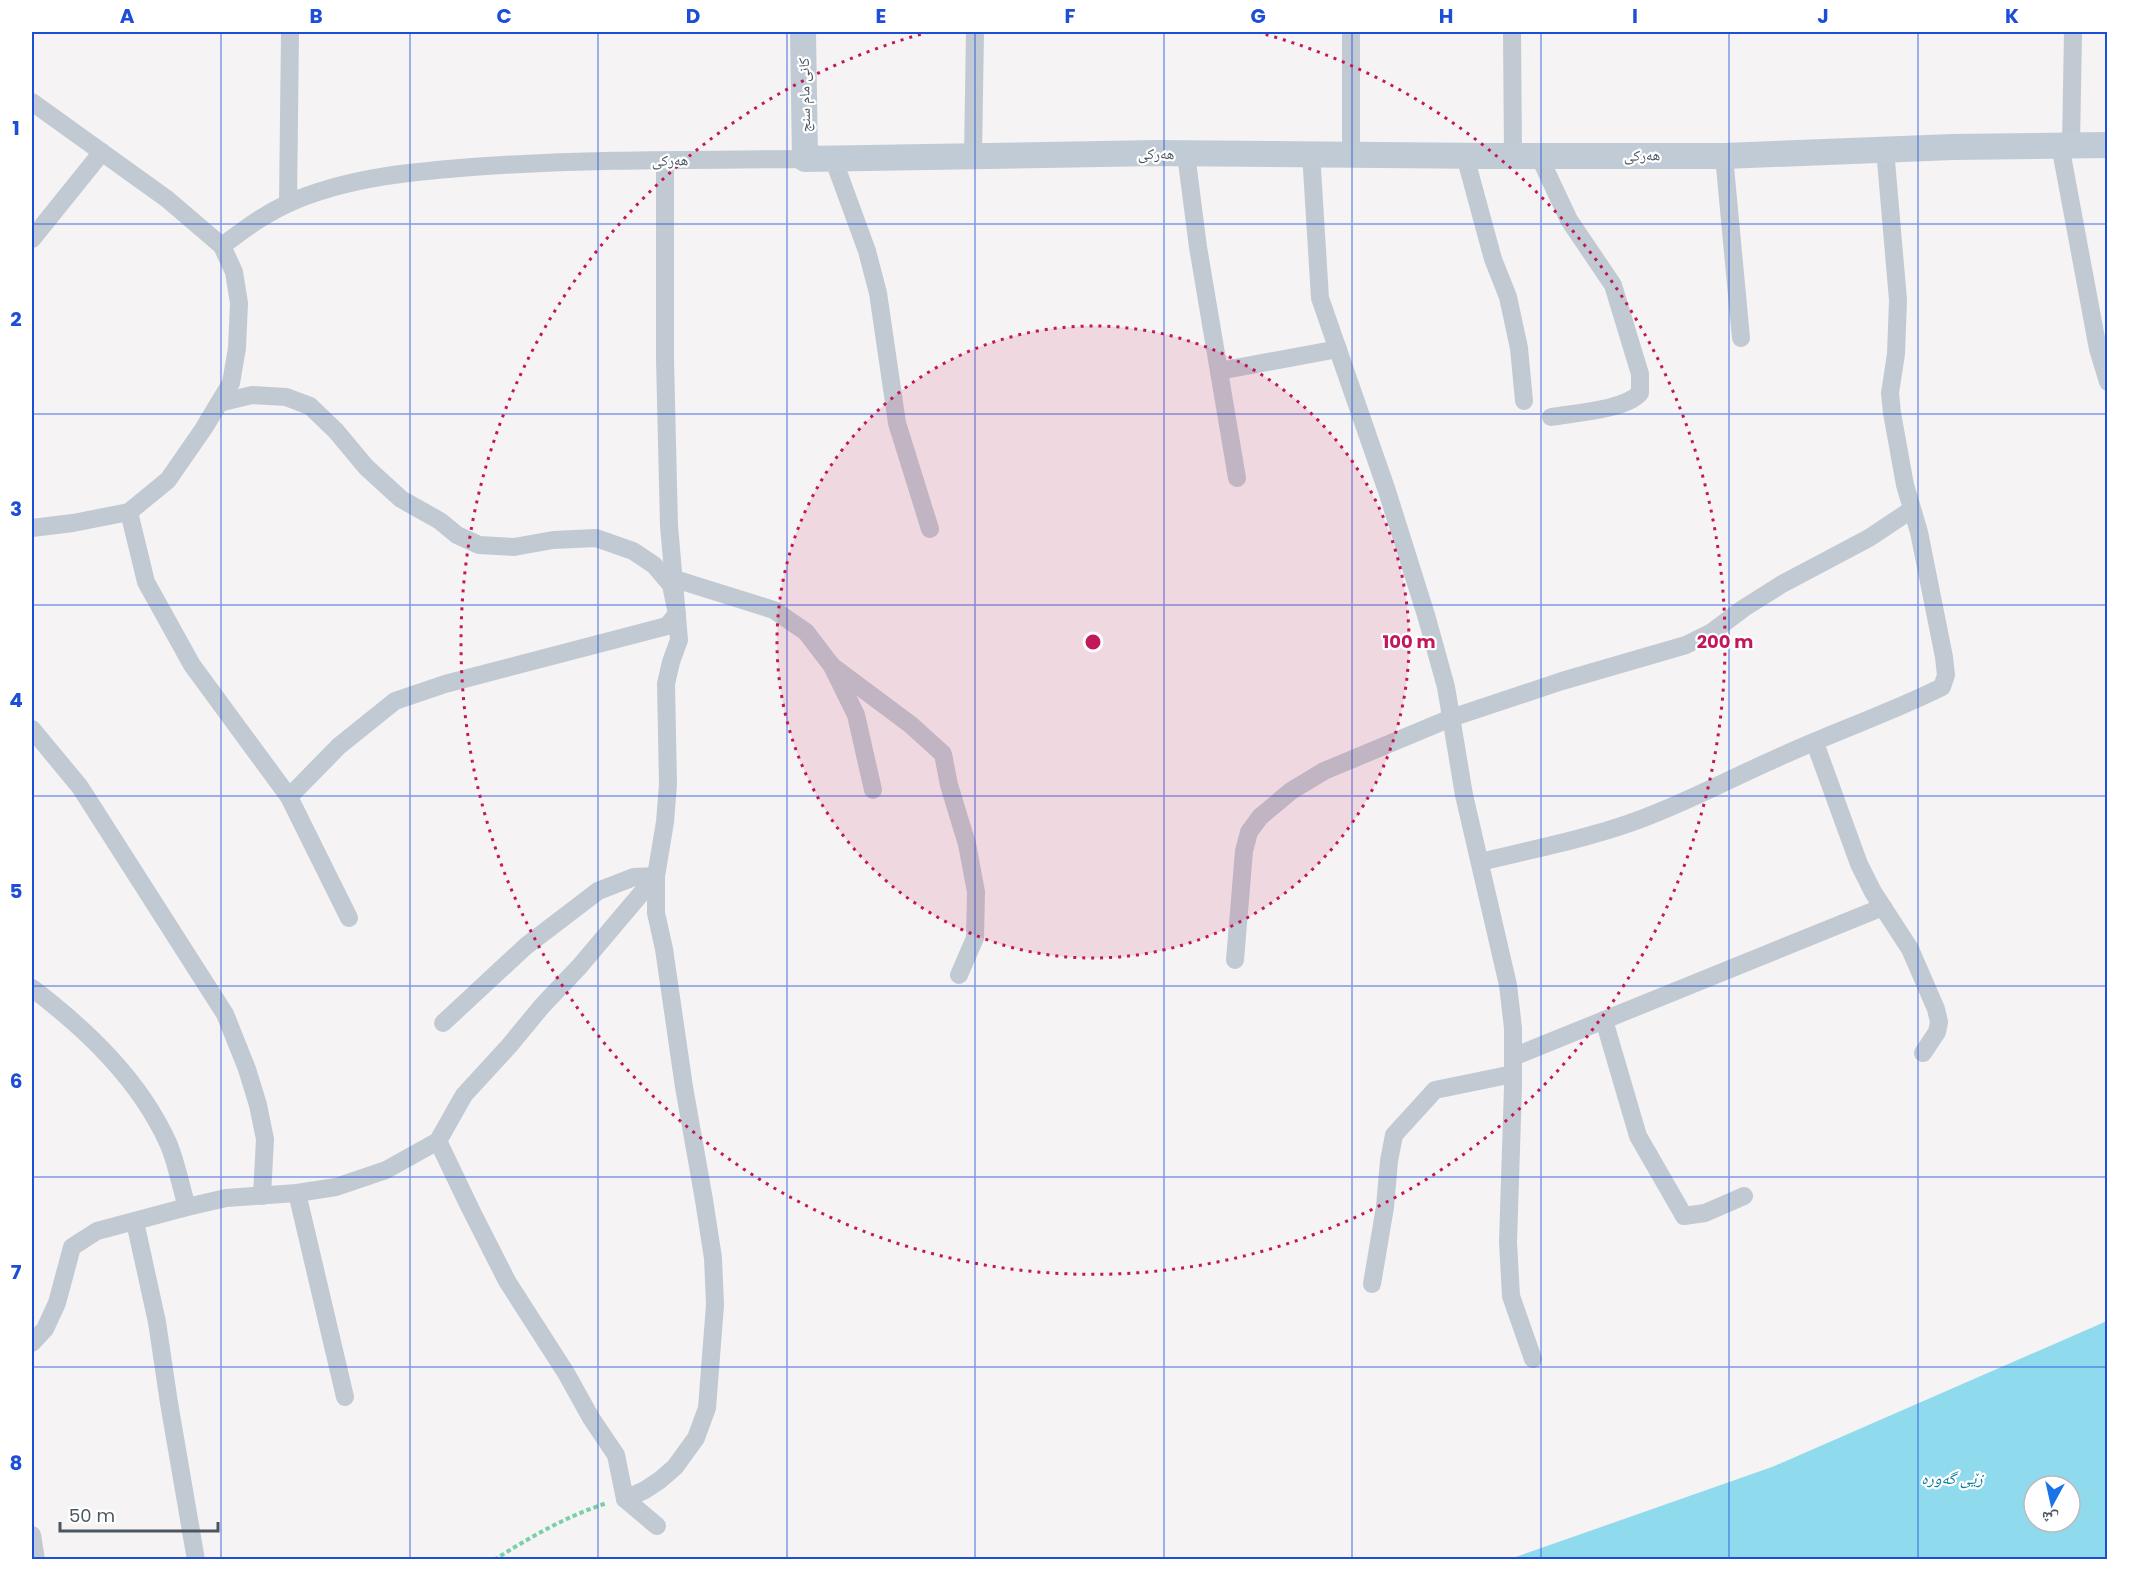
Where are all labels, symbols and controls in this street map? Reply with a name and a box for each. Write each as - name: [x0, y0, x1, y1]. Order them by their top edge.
- text: A: [120, 2, 135, 30]
- text: B: [309, 2, 323, 30]
- text: C: [496, 2, 512, 30]
- text: D: [686, 2, 700, 30]
- text: E: [876, 2, 886, 30]
- text: F: [1065, 2, 1076, 30]
- text: G: [1250, 2, 1266, 30]
- text: H: [1439, 2, 1453, 30]
- text: I: [1632, 2, 1638, 30]
- text: J: [1817, 2, 1829, 30]
- text: K: [2005, 2, 2019, 30]
- street label: کانی مام سنج: [793, 57, 815, 133]
- text: 1: [12, 114, 20, 142]
- street label: هەرکی: [1138, 143, 1174, 164]
- street label: هەرکی: [1623, 144, 1661, 166]
- street label: هەرکی: [651, 149, 689, 171]
- text: 2: [10, 305, 22, 333]
- text: 3: [10, 495, 22, 523]
- text: 100 m: [1382, 629, 1436, 654]
- text: 200 m: [1697, 629, 1753, 654]
- centre of rings: [1083, 632, 1103, 652]
- text: 4: [9, 686, 23, 714]
- text: 5: [10, 877, 23, 905]
- text: 6: [10, 1067, 22, 1095]
- text: 7: [11, 1258, 22, 1286]
- text: 8: [10, 1449, 22, 1477]
- water label: زێی گەورە: [1921, 1467, 1985, 1490]
- north arrow: [2022, 1474, 2082, 1534]
- scale bar: [60, 1495, 218, 1533]
- text: 50 m: [69, 1503, 115, 1528]
- text: ش: [2040, 1506, 2060, 1531]

